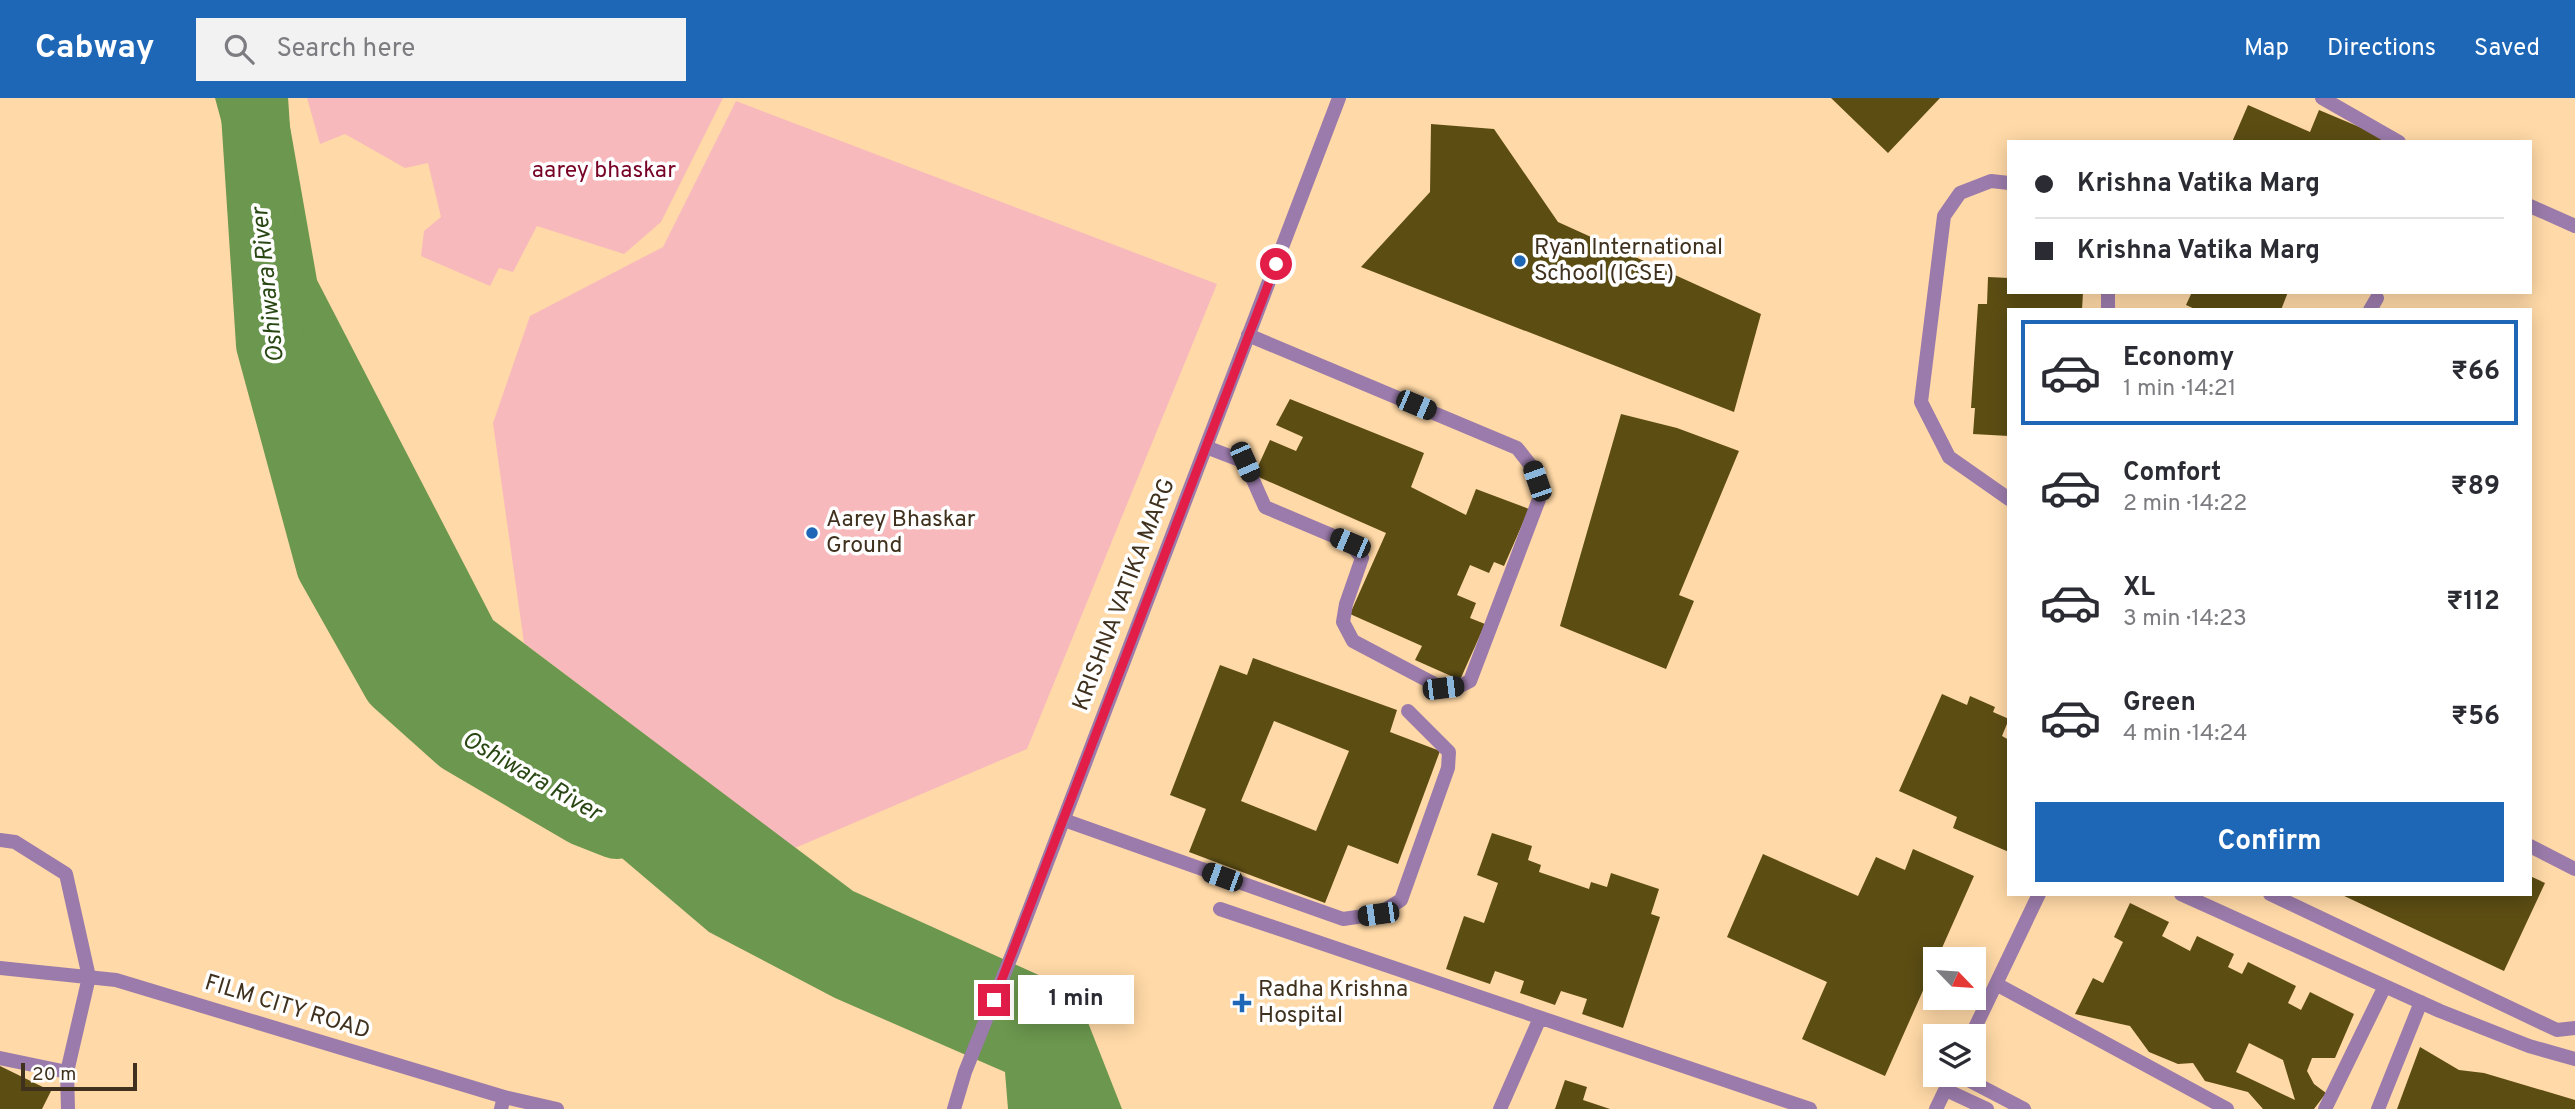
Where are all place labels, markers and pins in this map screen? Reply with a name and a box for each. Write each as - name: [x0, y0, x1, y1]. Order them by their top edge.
- place label: Ryan International School (ICSE): [1534, 234, 1723, 289]
- marker: Ryan International School (ICSE): [1512, 253, 1528, 269]
- place label: Aarey Bhaskar Ground: [826, 506, 976, 561]
- marker: Aarey Bhaskar Ground: [804, 525, 820, 541]
- place label: Radha Krishna Hospital: [1258, 976, 1408, 1031]
- marker: Radha Krishna Hospital: [1232, 993, 1252, 1013]

